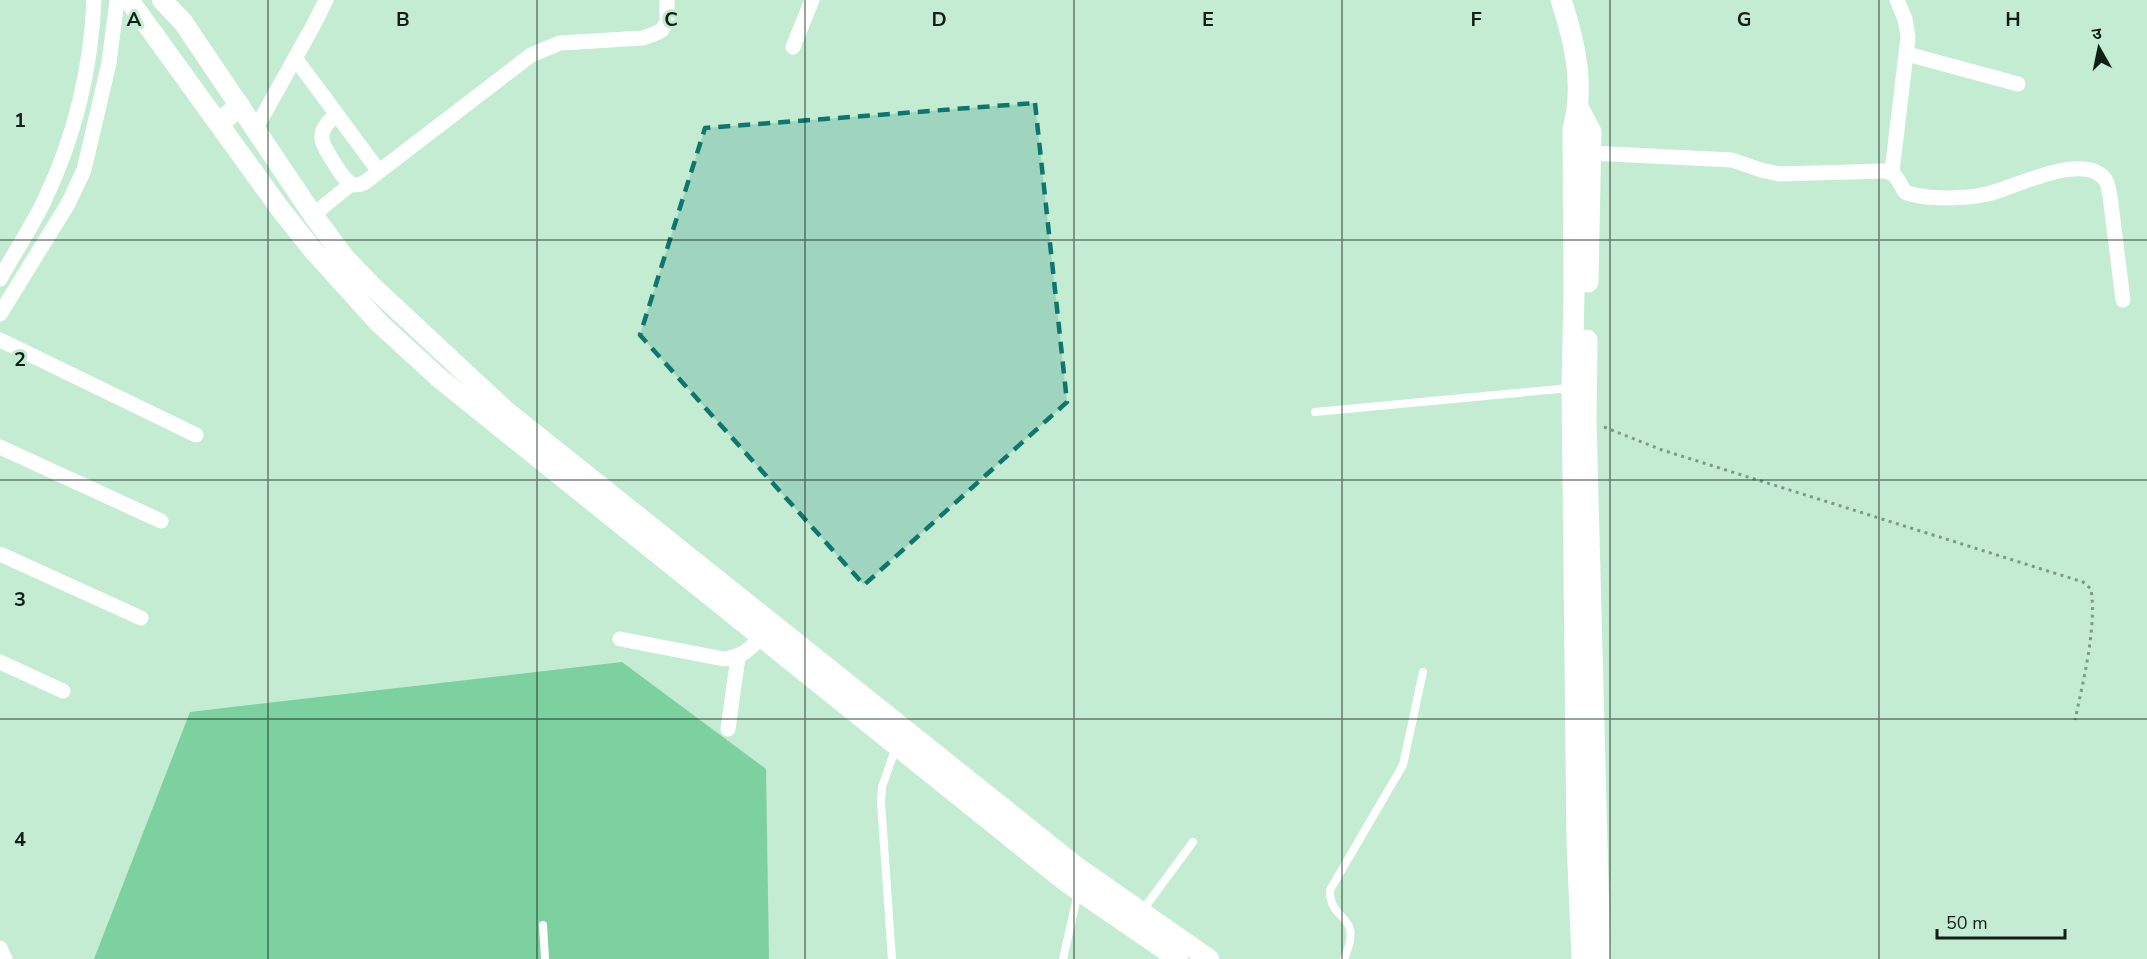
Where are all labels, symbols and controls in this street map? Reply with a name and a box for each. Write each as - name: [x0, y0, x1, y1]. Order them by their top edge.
- text: A: [127, 6, 142, 33]
- text: B: [396, 6, 410, 33]
- text: C: [664, 6, 678, 33]
- text: D: [931, 6, 947, 33]
- text: E: [1202, 6, 1214, 33]
- text: F: [1470, 6, 1482, 33]
- text: G: [1737, 6, 1751, 33]
- text: H: [2005, 6, 2021, 33]
- north arrow: [2069, 18, 2129, 78]
- text: उ: [2090, 22, 2104, 46]
- text: 1: [14, 107, 26, 134]
- text: 2: [14, 346, 26, 373]
- text: 3: [14, 586, 26, 613]
- text: 4: [14, 826, 26, 853]
- scale bar: [1937, 902, 2064, 940]
- text: 50 m: [1946, 911, 1988, 935]

